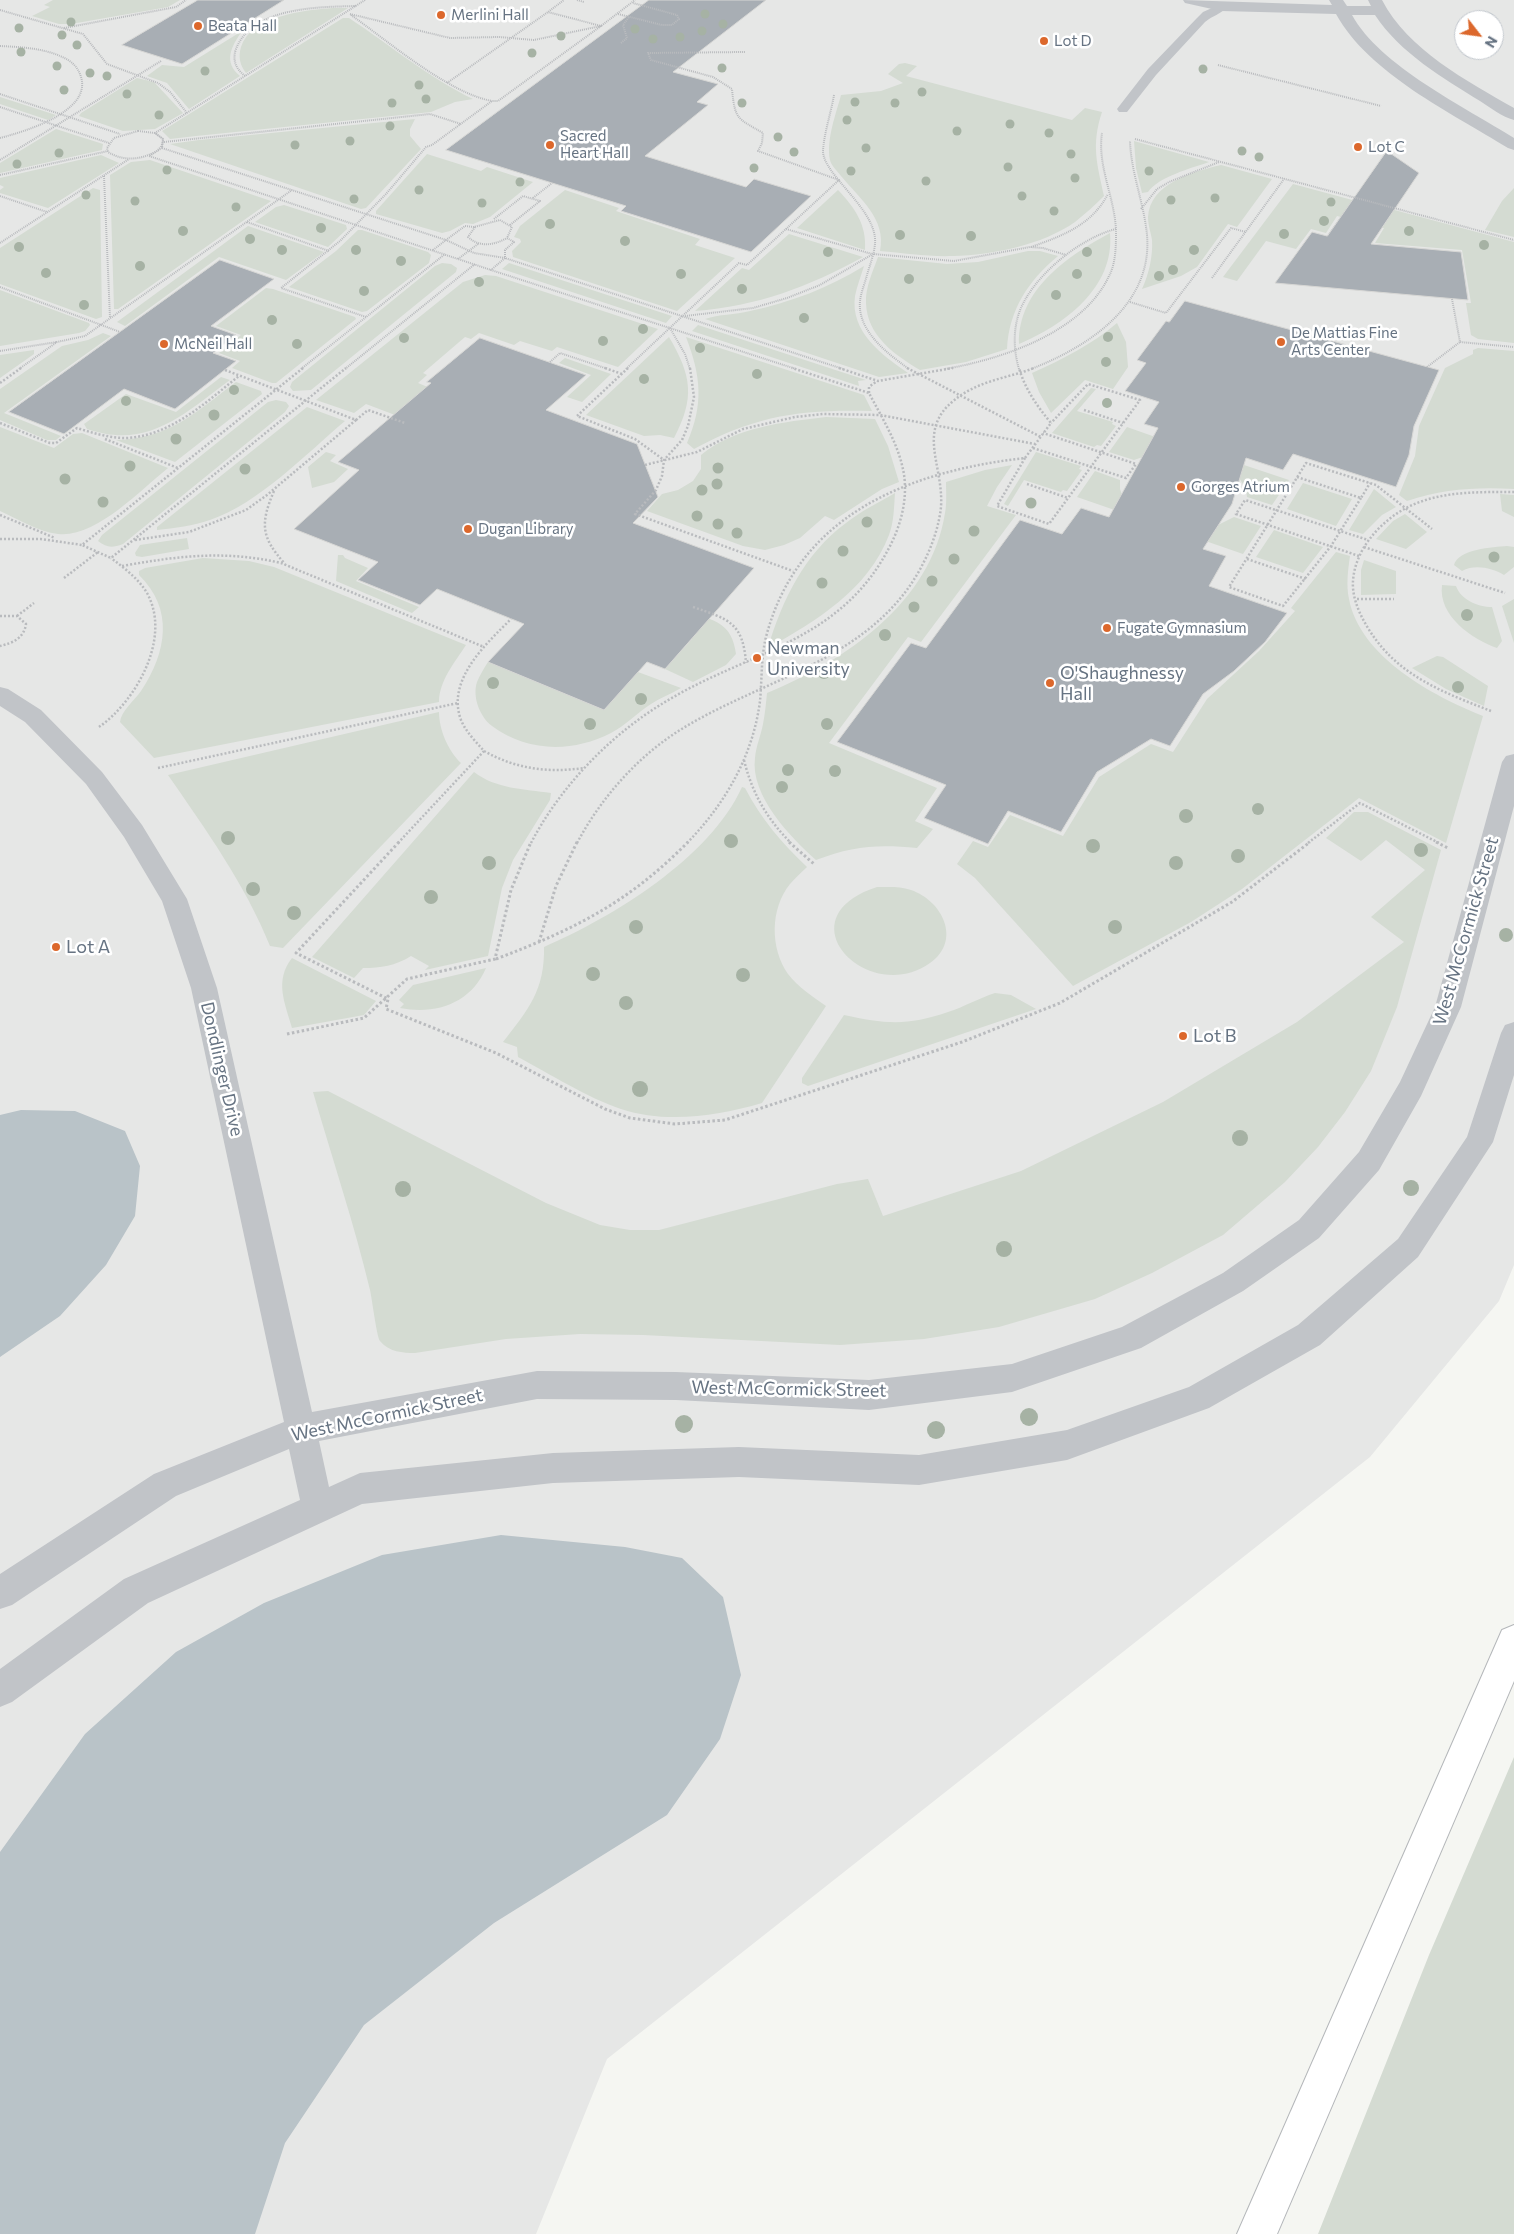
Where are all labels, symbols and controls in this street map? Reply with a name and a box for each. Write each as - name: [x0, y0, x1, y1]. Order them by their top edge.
- place label: Merlini Hall: [451, 6, 529, 24]
- marker: Merlini Hall: [435, 9, 447, 21]
- north arrow: [1454, 10, 1504, 60]
- place label: Beata Hall: [208, 17, 277, 35]
- marker: Beata Hall: [192, 20, 204, 32]
- place label: Lot D: [1054, 32, 1092, 50]
- text: N: [1482, 33, 1502, 51]
- marker: Lot D: [1038, 35, 1050, 47]
- place label: Sacred Heart Hall: [560, 127, 629, 162]
- place label: Lot C: [1368, 138, 1405, 156]
- marker: Sacred Heart Hall: [544, 139, 556, 151]
- marker: Lot C: [1352, 141, 1364, 153]
- place label: De Mattias Fine Arts Center: [1291, 324, 1398, 359]
- place label: McNeil Hall: [174, 335, 252, 353]
- marker: De Mattias Fine Arts Center: [1275, 336, 1287, 348]
- marker: McNeil Hall: [158, 338, 170, 350]
- place label: Gorges Atrium: [1191, 478, 1290, 496]
- marker: Gorges Atrium: [1175, 481, 1187, 493]
- place label: Dugan Library: [478, 520, 574, 538]
- marker: Dugan Library: [462, 523, 474, 535]
- place label: Fugate Gymnasium: [1117, 619, 1247, 637]
- marker: Fugate Gymnasium: [1101, 622, 1113, 634]
- place label: Newman University: [767, 637, 850, 680]
- marker: Newman University: [751, 652, 763, 664]
- place label: O'Shaughnessy Hall: [1060, 662, 1184, 704]
- marker: O'Shaughnessy Hall: [1044, 677, 1056, 689]
- street label: West McCormick Street: [1429, 834, 1503, 1028]
- place label: Lot A: [66, 936, 110, 958]
- marker: Lot A: [50, 941, 62, 953]
- street label: Dondlinger Drive: [196, 1000, 248, 1138]
- place label: Lot B: [1193, 1025, 1236, 1047]
- marker: Lot B: [1177, 1030, 1189, 1042]
- street label: West McCormick Street: [691, 1376, 887, 1402]
- street label: West McCormick Street: [289, 1384, 485, 1446]

